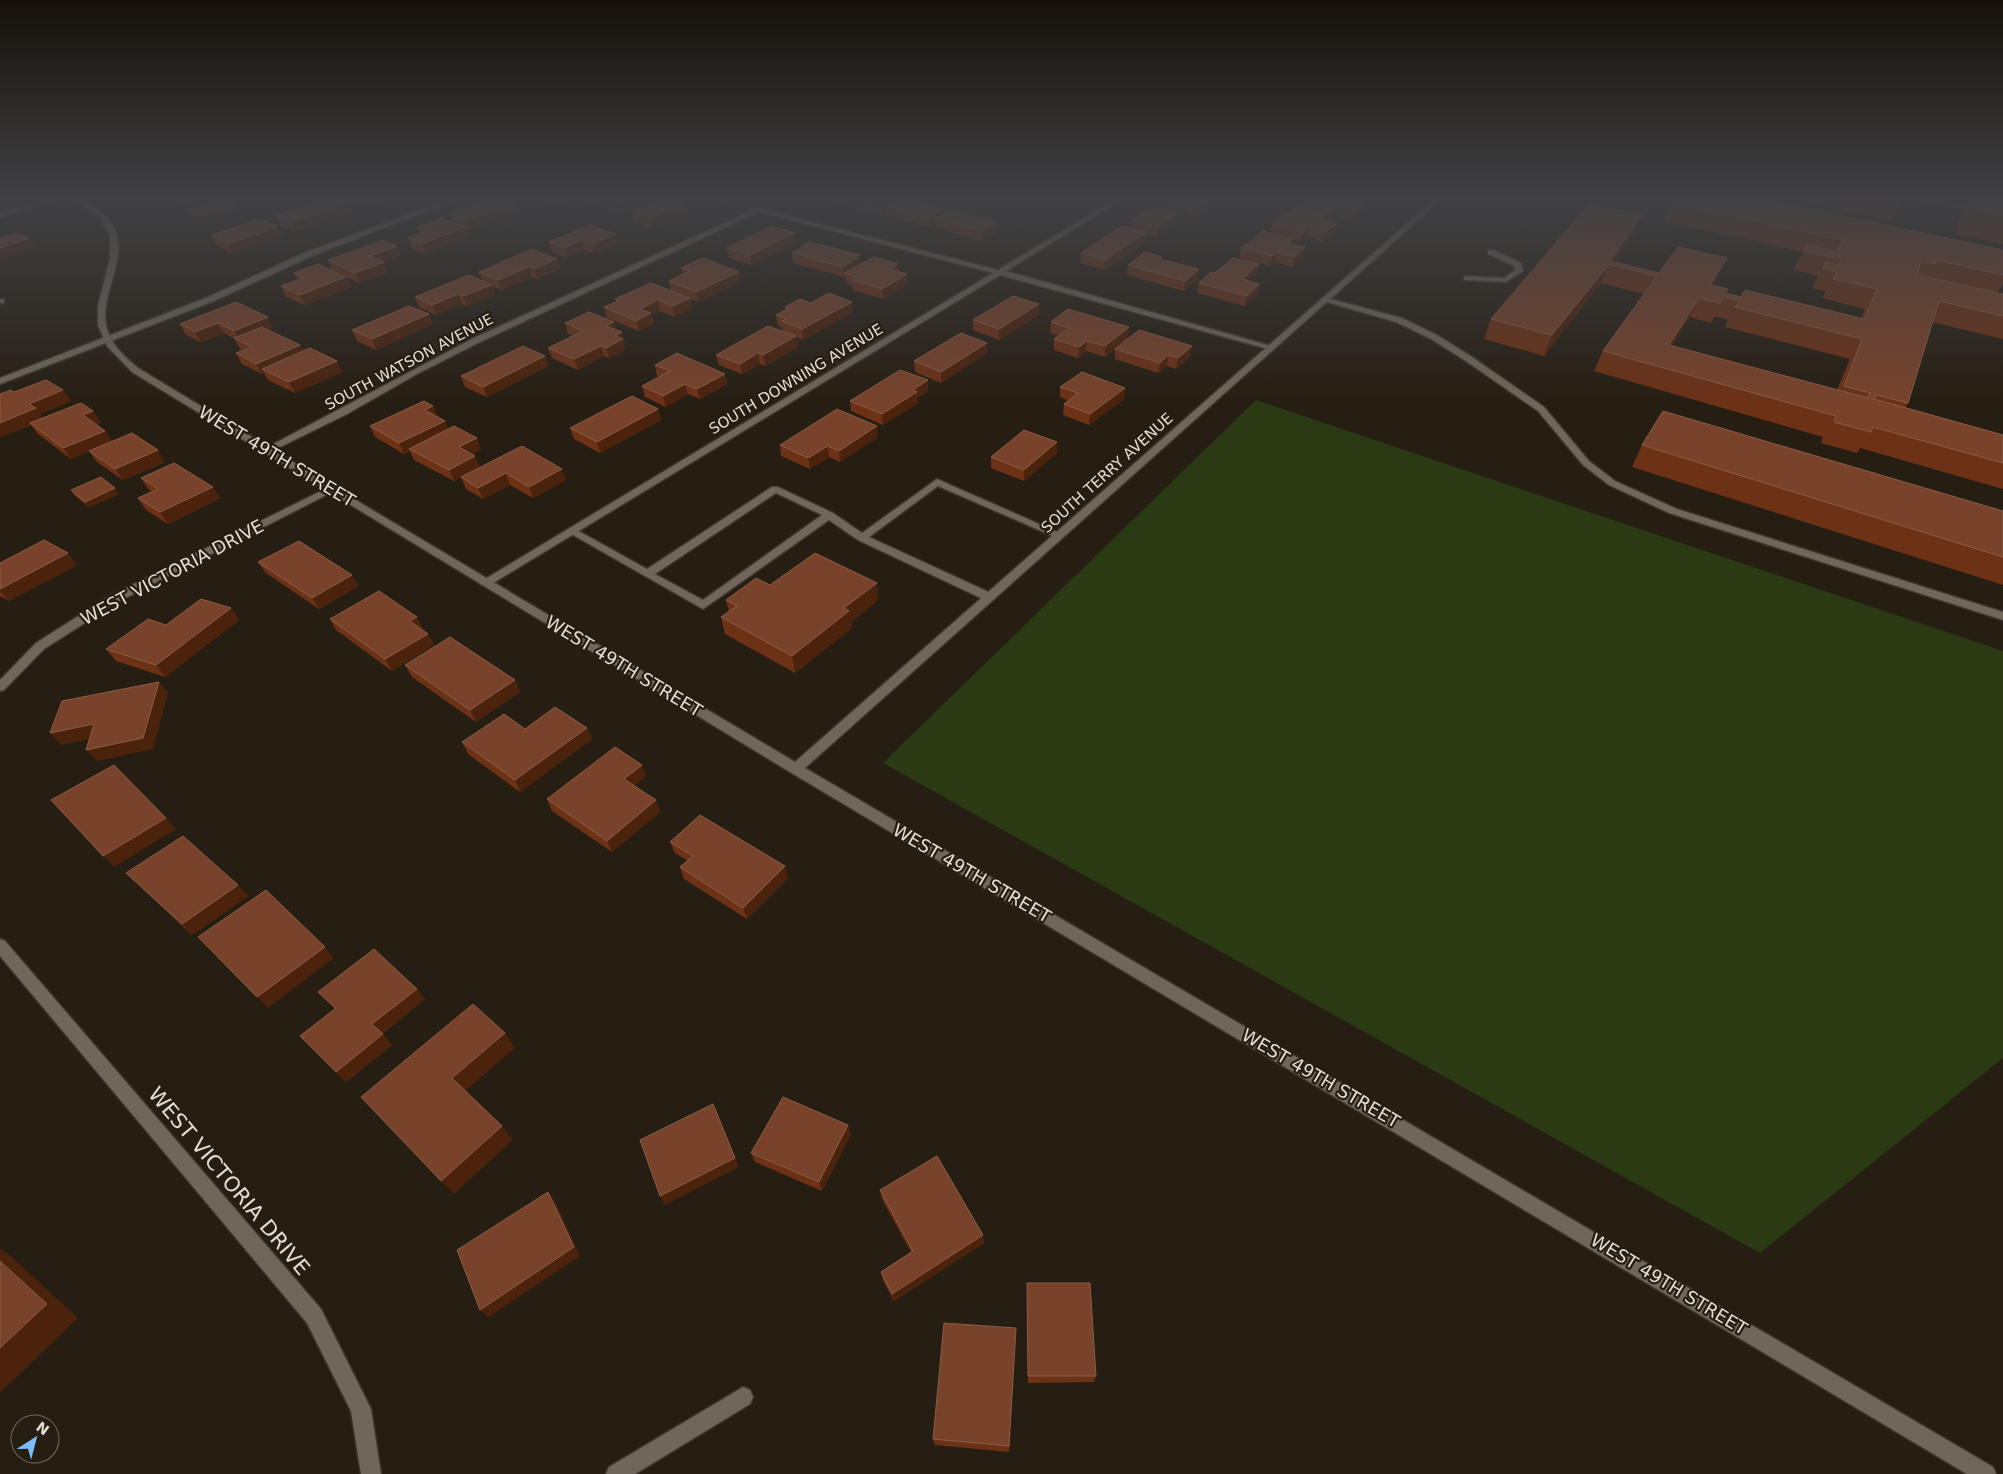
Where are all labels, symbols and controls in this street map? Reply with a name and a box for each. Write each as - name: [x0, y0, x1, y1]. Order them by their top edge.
- street label: SOUTH WATSON AVENUE: [322, 310, 496, 414]
- street label: SOUTH DOWNING AVENUE: [706, 320, 886, 438]
- street label: WEST 49TH STREET: [195, 401, 360, 512]
- street label: SOUTH TERRY AVENUE: [1038, 409, 1176, 537]
- street label: WEST VICTORIA DRIVE: [77, 515, 267, 629]
- street label: WEST 49TH STREET: [542, 611, 707, 722]
- street label: WEST 49TH STREET: [889, 819, 1056, 927]
- street label: WEST 49TH STREET: [1238, 1024, 1405, 1132]
- street label: WEST VICTORIA DRIVE: [143, 1082, 315, 1280]
- street label: WEST 49TH STREET: [1587, 1229, 1752, 1340]
- north arrow: [10, 1414, 60, 1464]
- text: N: [33, 1419, 52, 1438]

